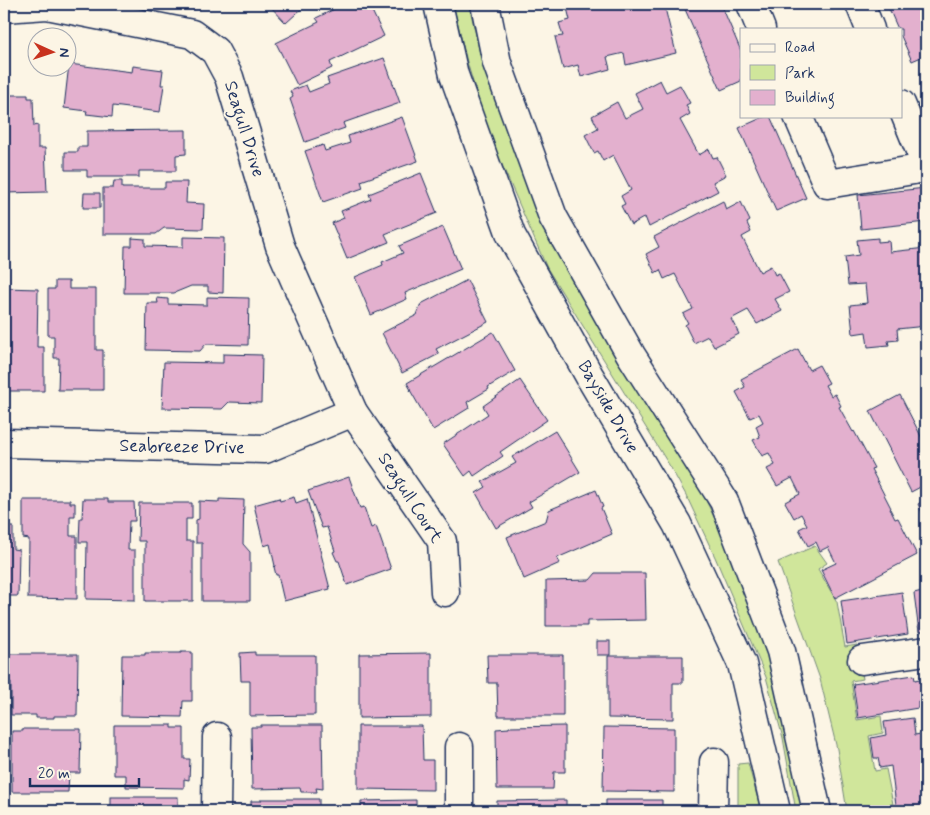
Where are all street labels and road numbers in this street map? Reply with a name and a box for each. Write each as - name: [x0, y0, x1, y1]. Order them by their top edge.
- street label: Seagull Drive: [216, 78, 270, 181]
- street label: Bayside Drive: [572, 356, 644, 458]
- street label: Seabreeze Drive: [119, 434, 245, 460]
- street label: Seagull Court: [370, 448, 448, 549]

